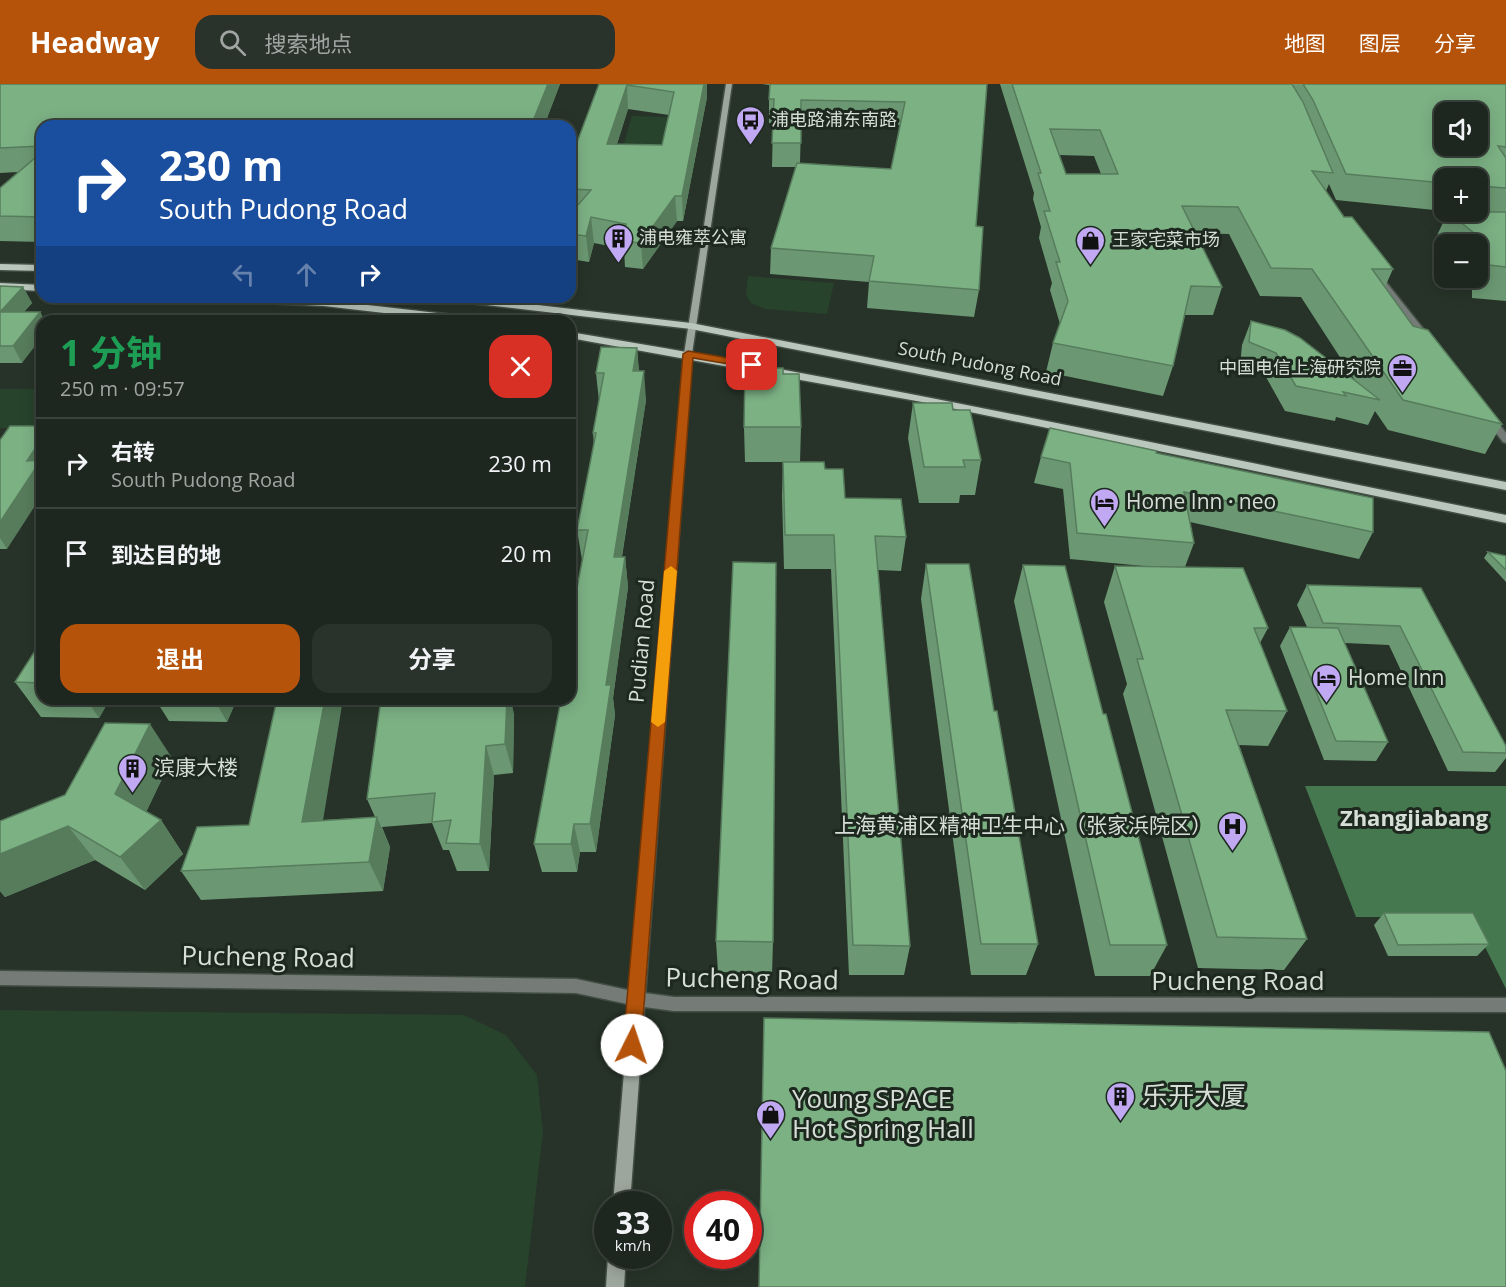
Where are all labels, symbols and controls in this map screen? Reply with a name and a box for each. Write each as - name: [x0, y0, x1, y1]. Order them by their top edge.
- search box: [195, 15, 615, 69]
- text: Headway: [30, 23, 159, 61]
- icon: search: [216, 26, 249, 59]
- text: 搜索地点: [264, 28, 352, 58]
- text: 地图: [1284, 29, 1326, 57]
- text: 图层: [1359, 29, 1401, 57]
- text: 分享: [1434, 29, 1476, 57]
- map controls: [1434, 102, 1488, 288]
- button: sound: [1434, 102, 1488, 156]
- bus stop icon: 浦电路浦东南路: [734, 104, 766, 146]
- place label: 浦电路浦东南路: [771, 107, 897, 131]
- text: 230 m: [159, 136, 283, 193]
- icon: right: [60, 144, 138, 222]
- button: +: [1434, 168, 1488, 222]
- text: South Pudong Road: [159, 190, 408, 227]
- building icon: 浦电雍萃公寓: [602, 222, 634, 264]
- shop icon: 王家宅菜市场: [1075, 224, 1107, 266]
- place label: 浦电雍萃公寓: [639, 225, 747, 249]
- place label: 王家宅菜市场: [1112, 227, 1220, 251]
- button: −: [1434, 234, 1488, 288]
- icon: left: [227, 258, 260, 291]
- icon: ahead: [290, 258, 323, 291]
- icon: right: [353, 258, 386, 291]
- text: 1 分钟: [60, 328, 162, 377]
- button: close: [489, 335, 552, 398]
- street label: South Pudong Road: [896, 335, 1064, 391]
- pin: [726, 339, 777, 390]
- icon: arrive: [735, 348, 768, 381]
- office icon: 中国电信上海研究院: [1386, 352, 1418, 394]
- place label: 中国电信上海研究院: [1219, 355, 1381, 379]
- text: 250 m · 09:57: [60, 375, 185, 402]
- text: 右转: [111, 436, 155, 466]
- icon: right: [60, 447, 93, 480]
- text: 230 m: [488, 448, 552, 478]
- text: South Pudong Road: [111, 466, 295, 493]
- hotel icon: Home Inn · neo: [1089, 486, 1121, 528]
- place label: Home Inn · neo: [1126, 487, 1276, 515]
- icon: arrive: [60, 537, 93, 570]
- text: 20 m: [501, 538, 552, 568]
- text: 到达目的地: [111, 539, 221, 569]
- street label: Pudian Road: [622, 578, 660, 704]
- button: 退出: [60, 624, 300, 693]
- button: 分享: [312, 624, 552, 693]
- hotel icon: Home Inn: [1311, 662, 1343, 704]
- place label: Home Inn: [1348, 663, 1444, 691]
- building icon: 滨康大楼: [117, 752, 149, 794]
- place label: 滨康大楼: [154, 753, 238, 781]
- district label: Zhangjiabang: [1340, 802, 1489, 832]
- hospital icon: 上海黄浦区精神卫生中心（张家浜院区）: [1217, 810, 1249, 852]
- place label: 上海黄浦区精神卫生中心（张家浜院区）: [834, 811, 1212, 839]
- street label: Pucheng Road: [181, 936, 355, 976]
- street label: Pucheng Road: [665, 958, 839, 998]
- street label: Pucheng Road: [1151, 962, 1325, 998]
- position arrow: [600, 1013, 664, 1077]
- place label: 乐开大厦: [1142, 1077, 1246, 1113]
- place label: Young SPACE Hot Spring Hall: [792, 1080, 974, 1146]
- building icon: 乐开大厦: [1105, 1080, 1137, 1122]
- shop icon: Young SPACE Hot Spring Hall: [755, 1098, 787, 1140]
- speed limit sign: 40: [684, 1191, 762, 1269]
- text: 33: [616, 1202, 650, 1243]
- text: km/h: [615, 1235, 651, 1255]

